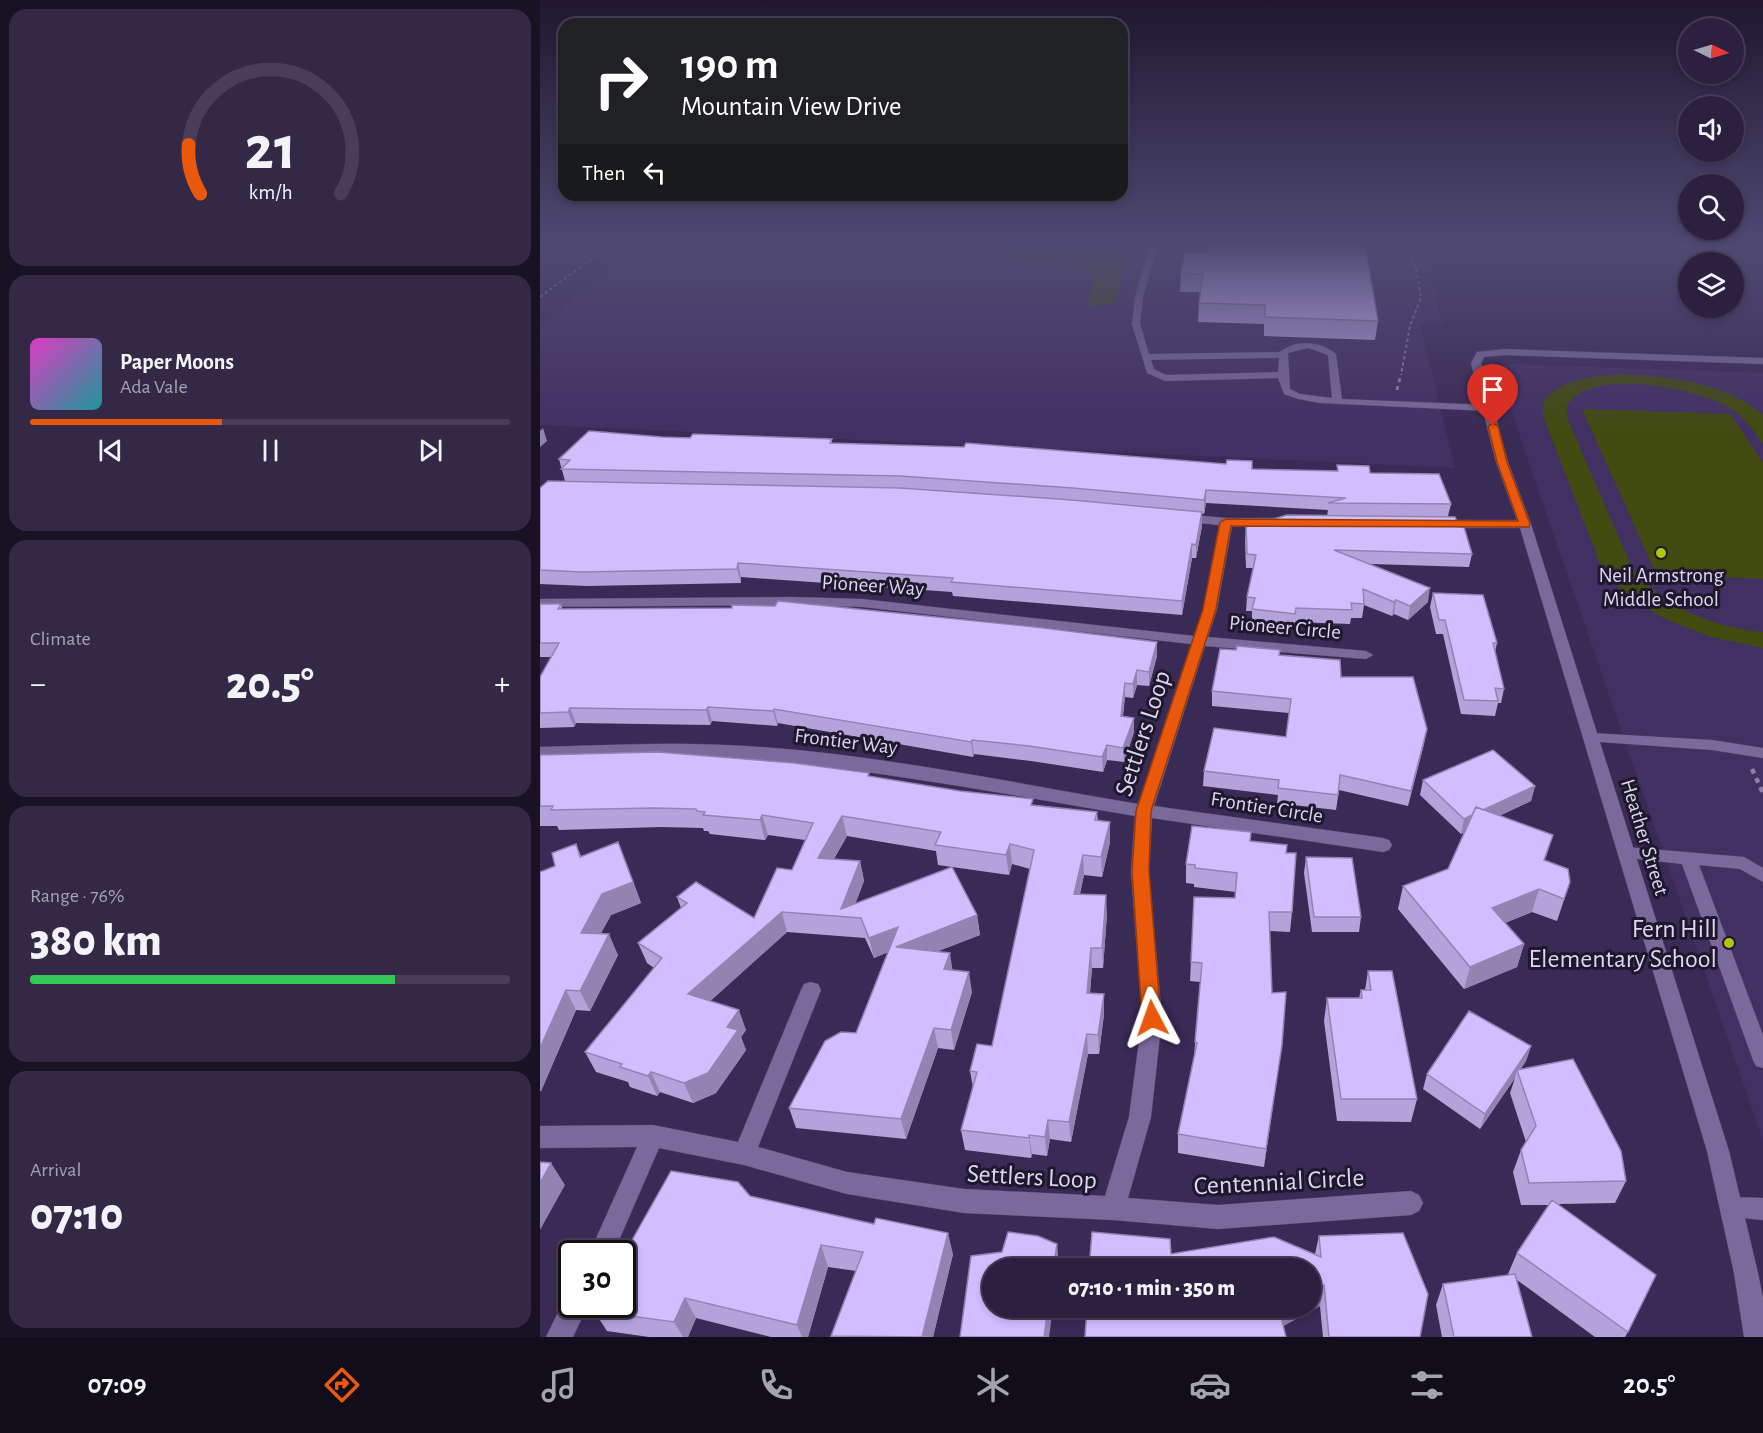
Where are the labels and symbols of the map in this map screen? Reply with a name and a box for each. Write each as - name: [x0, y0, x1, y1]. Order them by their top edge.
- north arrow: [1678, 18, 1744, 84]
- pin: [1467, 364, 1518, 426]
- marker: Neil Armstrong Middle School: [1654, 546, 1668, 560]
- place label: Neil Armstrong Middle School: [1598, 565, 1724, 610]
- street label: Pioneer Way: [821, 571, 925, 600]
- street label: Pioneer Circle: [1228, 612, 1342, 643]
- street label: Settlers Loop: [1110, 667, 1175, 799]
- street label: Frontier Way: [793, 725, 899, 758]
- street label: Heather Street: [1617, 777, 1672, 898]
- street label: Frontier Circle: [1209, 788, 1325, 827]
- place label: Fern Hill Elementary School: [1528, 916, 1717, 972]
- marker: Fern Hill Elementary School: [1722, 936, 1736, 950]
- position arrow: [1120, 986, 1184, 1050]
- street label: Settlers Loop: [966, 1161, 1098, 1193]
- street label: Centennial Circle: [1193, 1165, 1365, 1199]
- speed limit sign: 30: [558, 1240, 636, 1318]

